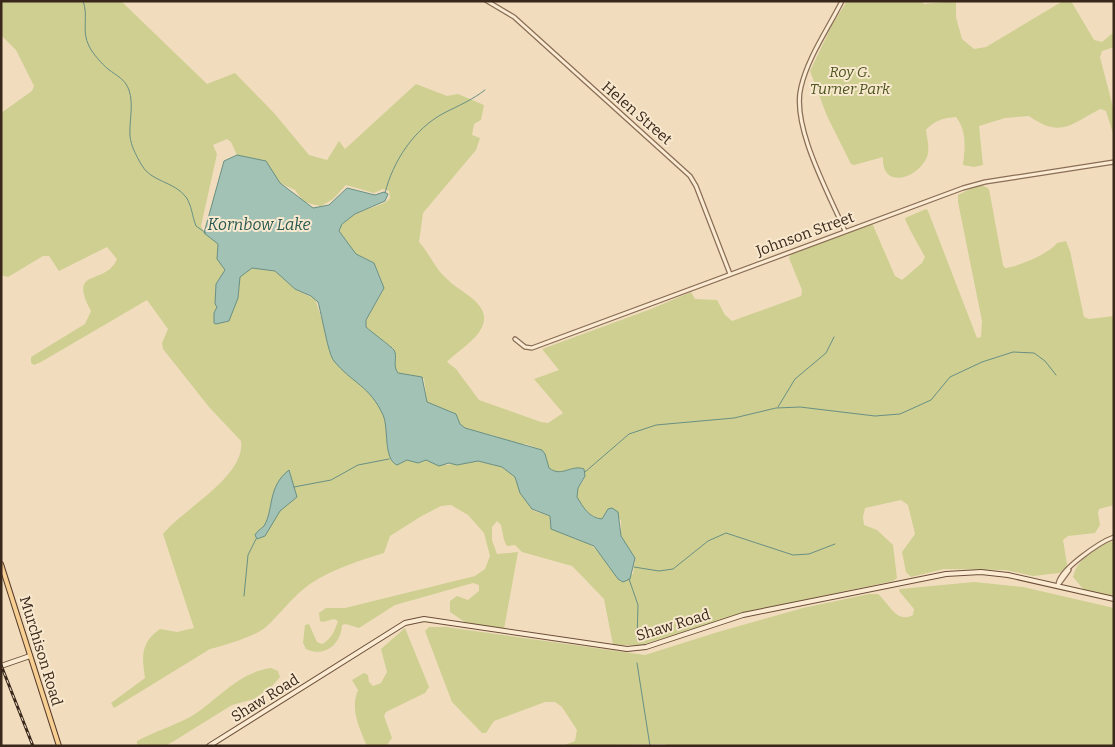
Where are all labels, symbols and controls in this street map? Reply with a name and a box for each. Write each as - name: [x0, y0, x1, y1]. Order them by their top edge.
- park label: Roy G. Turner Park: [810, 63, 891, 98]
- street label: Helen Street: [598, 78, 676, 149]
- street label: Johnson Street: [753, 208, 857, 260]
- water label: Kornbow Lake: [208, 215, 310, 234]
- street label: Murchison Road: [16, 594, 66, 708]
- street label: Shaw Road: [634, 605, 712, 645]
- street label: Shaw Road: [228, 670, 302, 726]

